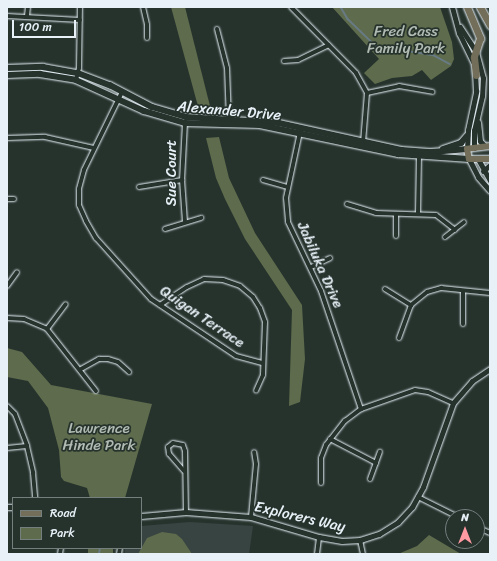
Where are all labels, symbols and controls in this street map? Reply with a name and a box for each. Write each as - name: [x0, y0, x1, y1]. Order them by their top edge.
- scale bar: [14, 12, 78, 38]
- text: 100 m: [19, 16, 52, 38]
- park label: Fred Cass Family Park: [367, 22, 445, 57]
- street label: Alexander Drive: [176, 97, 282, 125]
- street label: Sue Court: [163, 140, 181, 206]
- street label: Jabiluka Drive: [293, 219, 347, 311]
- street label: Quigan Terrace: [156, 282, 248, 352]
- park label: Lawrence Hinde Park: [62, 419, 136, 454]
- legend: [12, 497, 142, 549]
- street label: Explorers Way: [253, 498, 347, 536]
- text: Road: [50, 502, 76, 524]
- text: N: [461, 508, 469, 527]
- north arrow: [445, 509, 485, 549]
- text: Park: [50, 522, 75, 544]

